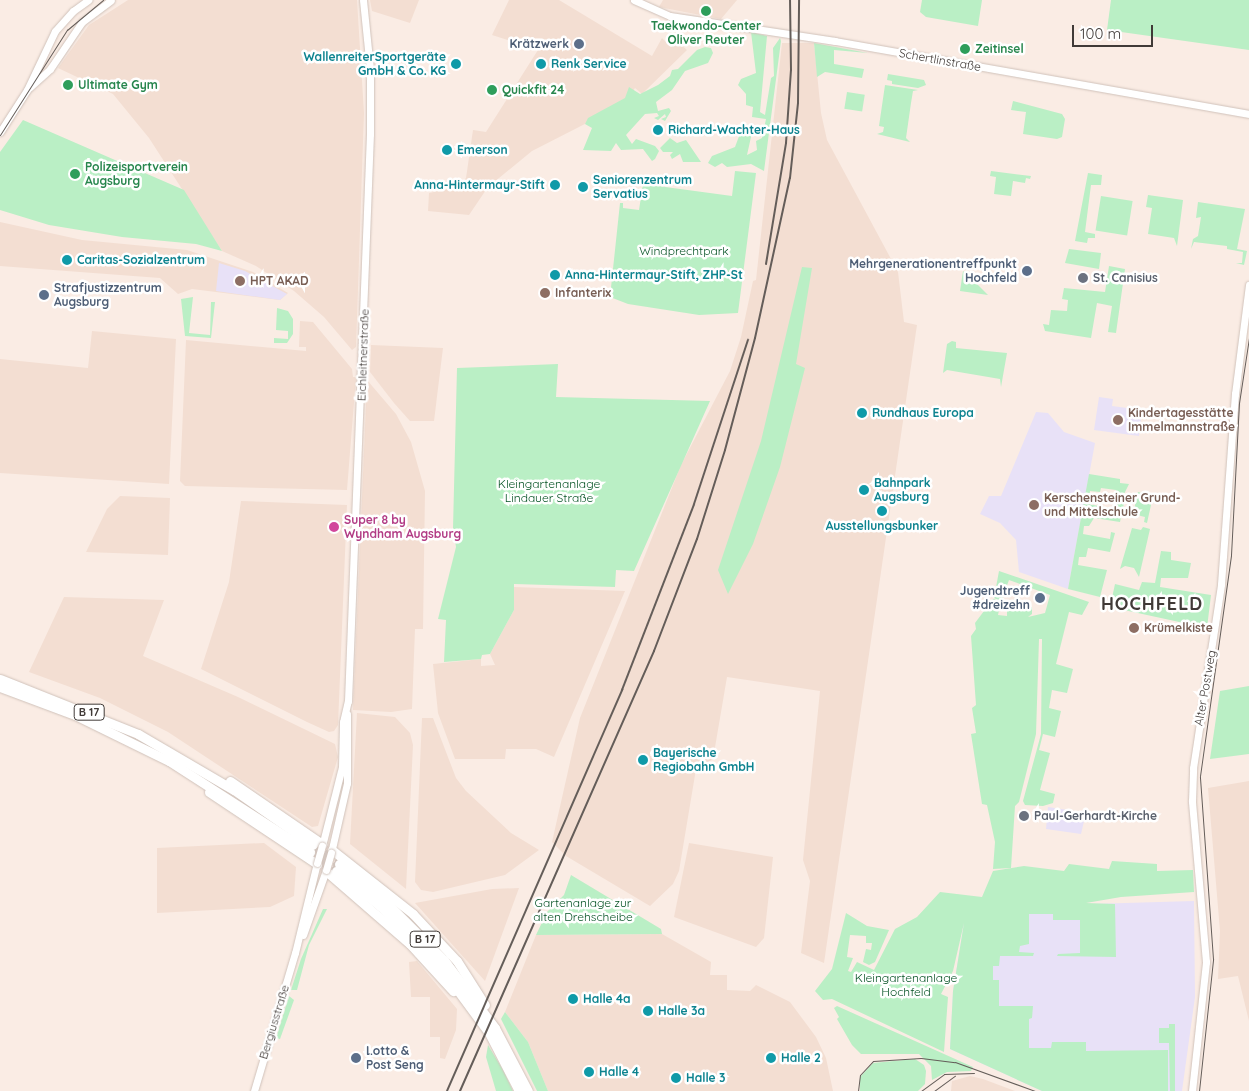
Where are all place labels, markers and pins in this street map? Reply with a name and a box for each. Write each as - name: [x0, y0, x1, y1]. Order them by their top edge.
- marker: Taekwondo-Center Oliver Reuter: [700, 5, 712, 17]
- place label: Taekwondo-Center Oliver Reuter: [651, 19, 761, 47]
- place label: Krätzwerk: [510, 37, 569, 51]
- marker: Krätzwerk: [573, 38, 585, 50]
- place label: Zeitinsel: [975, 42, 1024, 56]
- marker: Zeitinsel: [959, 43, 971, 55]
- place label: WallenreiterSportgeräte GmbH & Co. KG: [303, 50, 446, 78]
- place label: Renk Service: [551, 57, 627, 71]
- marker: WallenreiterSportgeräte GmbH & Co. KG: [450, 58, 462, 70]
- marker: Renk Service: [535, 58, 547, 70]
- place label: Ultimate Gym: [78, 78, 158, 92]
- marker: Ultimate Gym: [62, 79, 74, 91]
- place label: Quickfit 24: [502, 83, 564, 97]
- marker: Quickfit 24: [486, 84, 498, 96]
- place label: Richard-Wachter-Haus: [668, 123, 800, 137]
- marker: Richard-Wachter-Haus: [652, 124, 664, 136]
- place label: Emerson: [457, 143, 508, 157]
- marker: Emerson: [441, 144, 453, 156]
- place label: Polizeisportverein Augsburg: [85, 160, 188, 188]
- marker: Polizeisportverein Augsburg: [69, 168, 81, 180]
- place label: Seniorenzentrum Servatius: [593, 173, 692, 201]
- place label: Anna-Hintermayr-Stift: [414, 178, 545, 192]
- marker: Anna-Hintermayr-Stift: [549, 179, 561, 191]
- marker: Seniorenzentrum Servatius: [577, 181, 589, 193]
- place label: Caritas-Sozialzentrum: [77, 253, 205, 267]
- marker: Caritas-Sozialzentrum: [61, 254, 73, 266]
- place label: Mehrgenerationentreffpunkt Hochfeld: [849, 257, 1017, 285]
- marker: Mehrgenerationentreffpunkt Hochfeld: [1021, 265, 1033, 277]
- place label: Anna-Hintermayr-Stift, ZHP-St: [565, 268, 743, 282]
- marker: Anna-Hintermayr-Stift, ZHP-St: [549, 269, 561, 281]
- place label: St. Canisius: [1093, 271, 1158, 285]
- marker: St. Canisius: [1077, 272, 1089, 284]
- place label: HPT AKAD: [250, 274, 309, 288]
- marker: HPT AKAD: [234, 275, 246, 287]
- place label: Strafjustizzentrum Augsburg: [54, 281, 162, 309]
- place label: Infanterix: [555, 286, 611, 300]
- marker: Infanterix: [539, 287, 551, 299]
- marker: Strafjustizzentrum Augsburg: [38, 289, 50, 301]
- place label: Rundhaus Europa: [872, 406, 974, 420]
- place label: Kindertagesstätte Immelmannstraße: [1128, 406, 1235, 434]
- marker: Rundhaus Europa: [856, 407, 868, 419]
- marker: Kindertagesstätte Immelmannstraße: [1112, 414, 1124, 426]
- place label: Bahnpark Augsburg: [874, 476, 931, 504]
- marker: Bahnpark Augsburg: [858, 484, 870, 496]
- place label: Kerschensteiner Grund- und Mittelschule: [1044, 491, 1181, 519]
- marker: Kerschensteiner Grund- und Mittelschule: [1028, 499, 1040, 511]
- marker: Ausstellungsbunker: [876, 505, 888, 517]
- place label: Super 8 by Wyndham Augsburg: [344, 513, 461, 541]
- place label: Ausstellungsbunker: [826, 519, 938, 533]
- marker: Super 8 by Wyndham Augsburg: [328, 521, 340, 533]
- place label: Jugendtreff #dreizehn: [960, 584, 1030, 612]
- marker: Jugendtreff #dreizehn: [1034, 592, 1046, 604]
- place label: Krümelkiste: [1144, 621, 1213, 635]
- marker: Krümelkiste: [1128, 622, 1140, 634]
- place label: Bayerische Regiobahn GmbH: [653, 746, 754, 774]
- marker: Bayerische Regiobahn GmbH: [637, 754, 649, 766]
- place label: Paul-Gerhardt-Kirche: [1034, 809, 1157, 823]
- marker: Paul-Gerhardt-Kirche: [1018, 810, 1030, 822]
- place label: Halle 4a: [583, 992, 631, 1006]
- marker: Halle 4a: [567, 993, 579, 1005]
- place label: Halle 3a: [658, 1004, 705, 1018]
- marker: Halle 3a: [642, 1005, 654, 1017]
- place label: Lotto & Post Seng: [366, 1044, 424, 1072]
- place label: Halle 2: [781, 1051, 821, 1065]
- marker: Lotto & Post Seng: [350, 1052, 362, 1064]
- marker: Halle 2: [765, 1052, 777, 1064]
- place label: Halle 4: [599, 1065, 639, 1079]
- marker: Halle 4: [583, 1066, 595, 1078]
- place label: Halle 3: [686, 1071, 725, 1085]
- marker: Halle 3: [670, 1072, 682, 1084]

